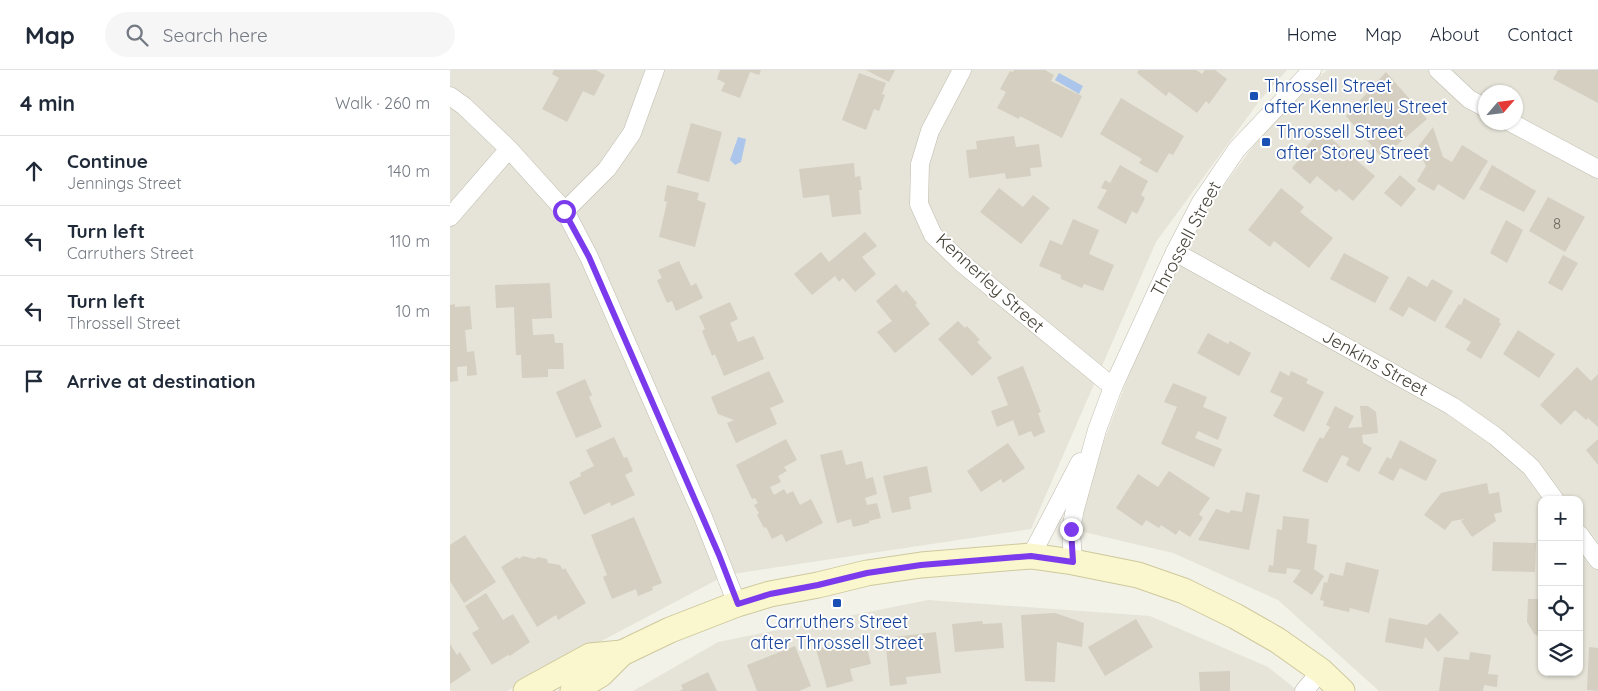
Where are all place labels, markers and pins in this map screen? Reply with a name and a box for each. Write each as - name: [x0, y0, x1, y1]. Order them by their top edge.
- place label: Throssell Street after Kennerley Street: [1264, 74, 1448, 118]
- marker: Throssell Street after Kennerley Street: [1248, 90, 1260, 102]
- place label: Throssell Street after Storey Street: [1276, 120, 1429, 164]
- marker: Throssell Street after Storey Street: [1260, 136, 1272, 148]
- marker: Carruthers Street after Throssell Street: [831, 597, 843, 609]
- place label: Carruthers Street after Throssell Street: [750, 610, 924, 654]

